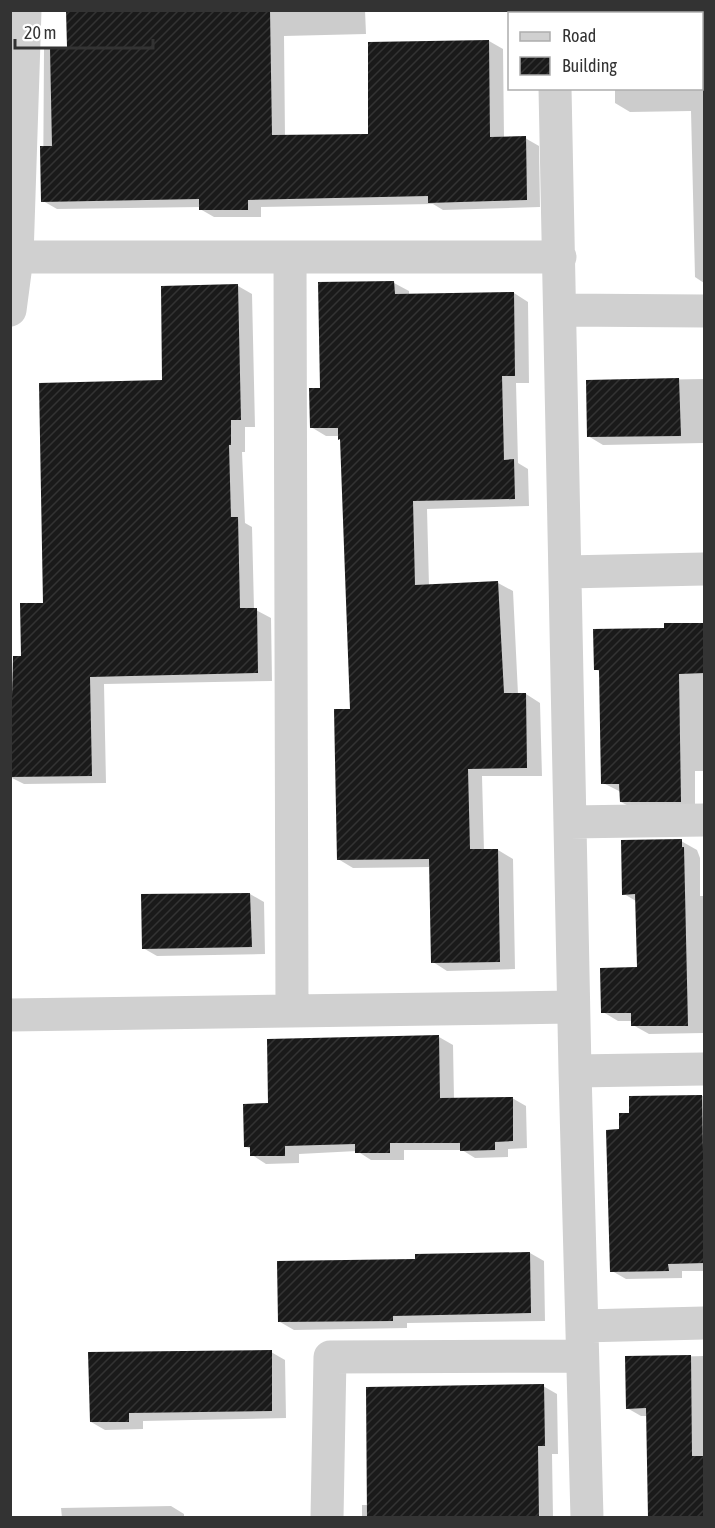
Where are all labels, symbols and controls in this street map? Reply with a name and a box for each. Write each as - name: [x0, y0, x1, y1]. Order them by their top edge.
- scale bar: [15, 12, 153, 50]
- legend: [508, 12, 703, 90]
- text: 20 m: [24, 22, 56, 43]
- text: Road: [562, 25, 596, 46]
- text: Building: [562, 55, 617, 76]

